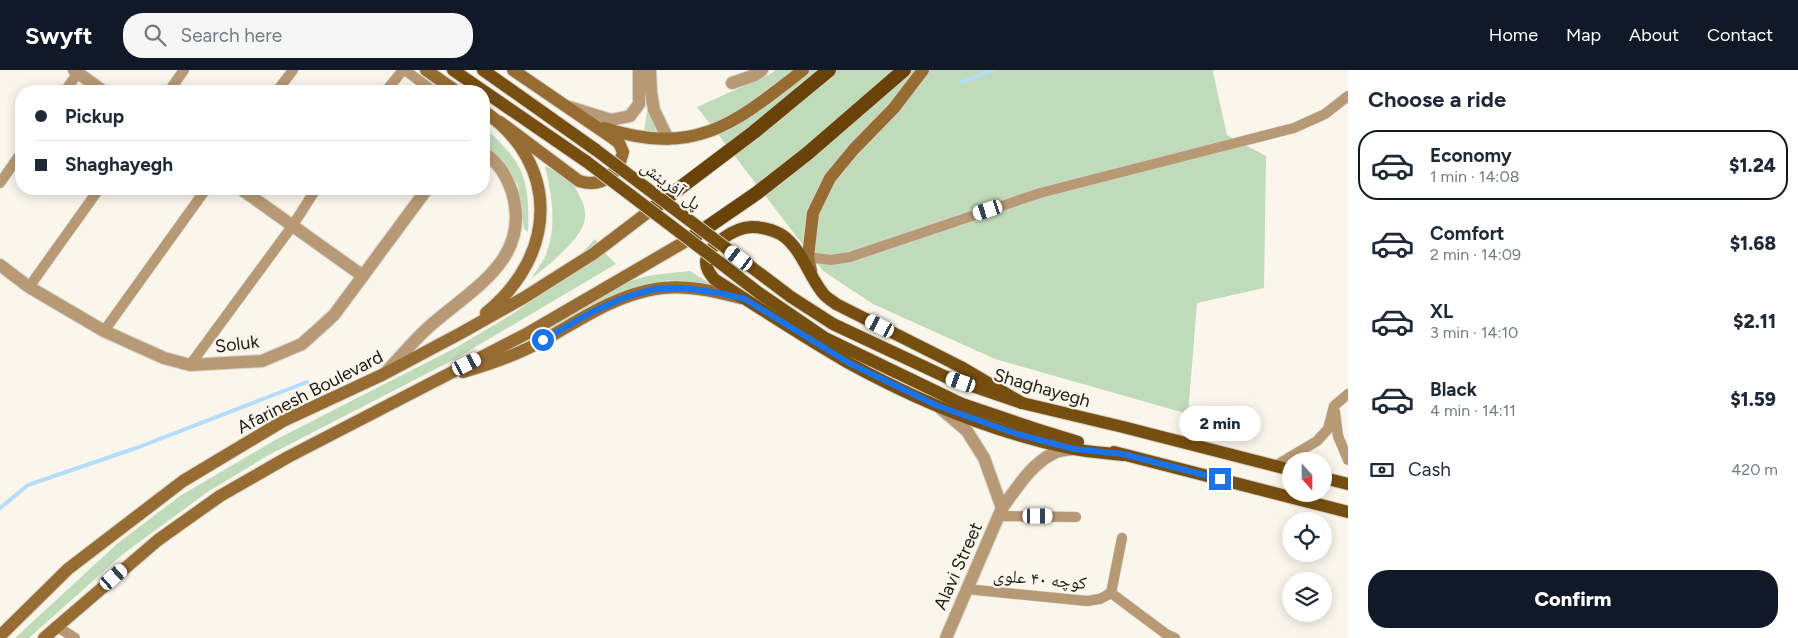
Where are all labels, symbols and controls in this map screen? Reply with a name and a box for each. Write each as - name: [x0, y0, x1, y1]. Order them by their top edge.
- search box: [123, 13, 473, 58]
- text: Swyft: [25, 21, 93, 50]
- icon: search: [141, 21, 169, 49]
- text: Search here: [181, 24, 282, 47]
- text: Home: [1489, 24, 1538, 46]
- text: Map: [1566, 24, 1601, 46]
- text: About: [1629, 24, 1679, 46]
- text: Contact: [1707, 24, 1773, 46]
- text: Choose a ride: [1368, 86, 1506, 113]
- text: Pickup: [65, 105, 124, 128]
- icon: car: [1370, 143, 1415, 188]
- text: Economy: [1430, 144, 1512, 167]
- text: Shaghayegh: [65, 153, 173, 176]
- text: $1.24: [1729, 154, 1776, 177]
- street label: پل آفرینش: [636, 155, 706, 215]
- text: 1 min · 14:08: [1430, 167, 1519, 186]
- car: [971, 198, 1004, 222]
- icon: car: [1370, 221, 1415, 266]
- text: Comfort: [1430, 222, 1505, 245]
- text: $1.68: [1730, 232, 1776, 255]
- car: [722, 243, 755, 273]
- text: 2 min · 14:09: [1430, 245, 1521, 264]
- icon: car: [1370, 299, 1415, 344]
- text: XL: [1430, 300, 1453, 323]
- text: $2.11: [1733, 310, 1776, 333]
- car: [863, 313, 896, 339]
- text: 3 min · 14:10: [1430, 323, 1518, 342]
- route start: [532, 329, 554, 351]
- street label: Soluk: [214, 330, 261, 358]
- street label: Afarinesh Boulevard: [233, 346, 387, 438]
- car: [450, 351, 483, 377]
- street label: Shaghayegh: [991, 364, 1093, 412]
- car: [944, 370, 977, 394]
- icon: car: [1370, 377, 1415, 422]
- text: Black: [1430, 378, 1477, 401]
- text: $1.59: [1730, 388, 1776, 411]
- text: 4 min · 14:11: [1430, 401, 1516, 420]
- callout: 2 min: [1179, 406, 1261, 442]
- text: 2 min: [1200, 414, 1240, 433]
- north arrow: [1282, 452, 1332, 502]
- map controls: [1282, 452, 1332, 622]
- icon: cash: [1368, 456, 1396, 484]
- text: Cash: [1408, 458, 1451, 481]
- text: 420 m: [1731, 460, 1778, 479]
- route end: [1209, 468, 1231, 490]
- car: [1023, 509, 1053, 524]
- button: locate: [1282, 512, 1332, 562]
- street label: Alavi Street: [929, 519, 987, 613]
- car: [97, 561, 130, 593]
- street label: کوچه ۴۰ علوی: [992, 564, 1088, 594]
- button: Confirm: [1368, 570, 1778, 628]
- button: layers: [1282, 572, 1332, 622]

